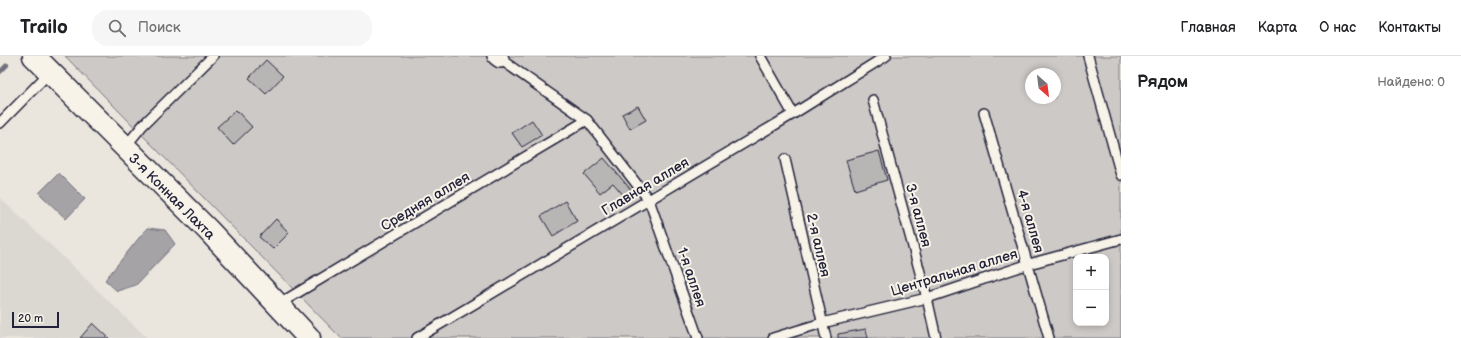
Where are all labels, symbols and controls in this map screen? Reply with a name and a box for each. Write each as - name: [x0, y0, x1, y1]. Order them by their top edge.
- search box: [92, 10, 372, 46]
- text: Trailo: [20, 16, 68, 39]
- icon: search: [106, 17, 128, 39]
- text: Поиск: [138, 18, 181, 37]
- text: Главная: [1181, 19, 1236, 36]
- text: Карта: [1258, 19, 1297, 36]
- text: О нас: [1319, 19, 1356, 36]
- text: Контакты: [1378, 19, 1441, 36]
- north arrow: [1025, 68, 1061, 104]
- text: Рядом: [1137, 72, 1188, 92]
- text: Найдено: 0: [1377, 74, 1445, 90]
- street label: 3-я Конная Лахта: [125, 150, 219, 244]
- street label: Главная аллея: [599, 154, 692, 219]
- street label: Средняя аллея: [378, 168, 473, 235]
- street label: 3-я аллея: [902, 182, 935, 249]
- street label: 4-я аллея: [1013, 188, 1048, 255]
- street label: 2-я аллея: [803, 212, 834, 279]
- street label: 1-я аллея: [673, 245, 710, 309]
- street label: Центральная аллея: [889, 245, 1020, 300]
- map controls: [1073, 254, 1109, 326]
- button: +: [1073, 254, 1109, 290]
- button: −: [1073, 290, 1109, 326]
- scale bar: [12, 310, 59, 329]
- text: 20 m: [18, 312, 43, 325]

